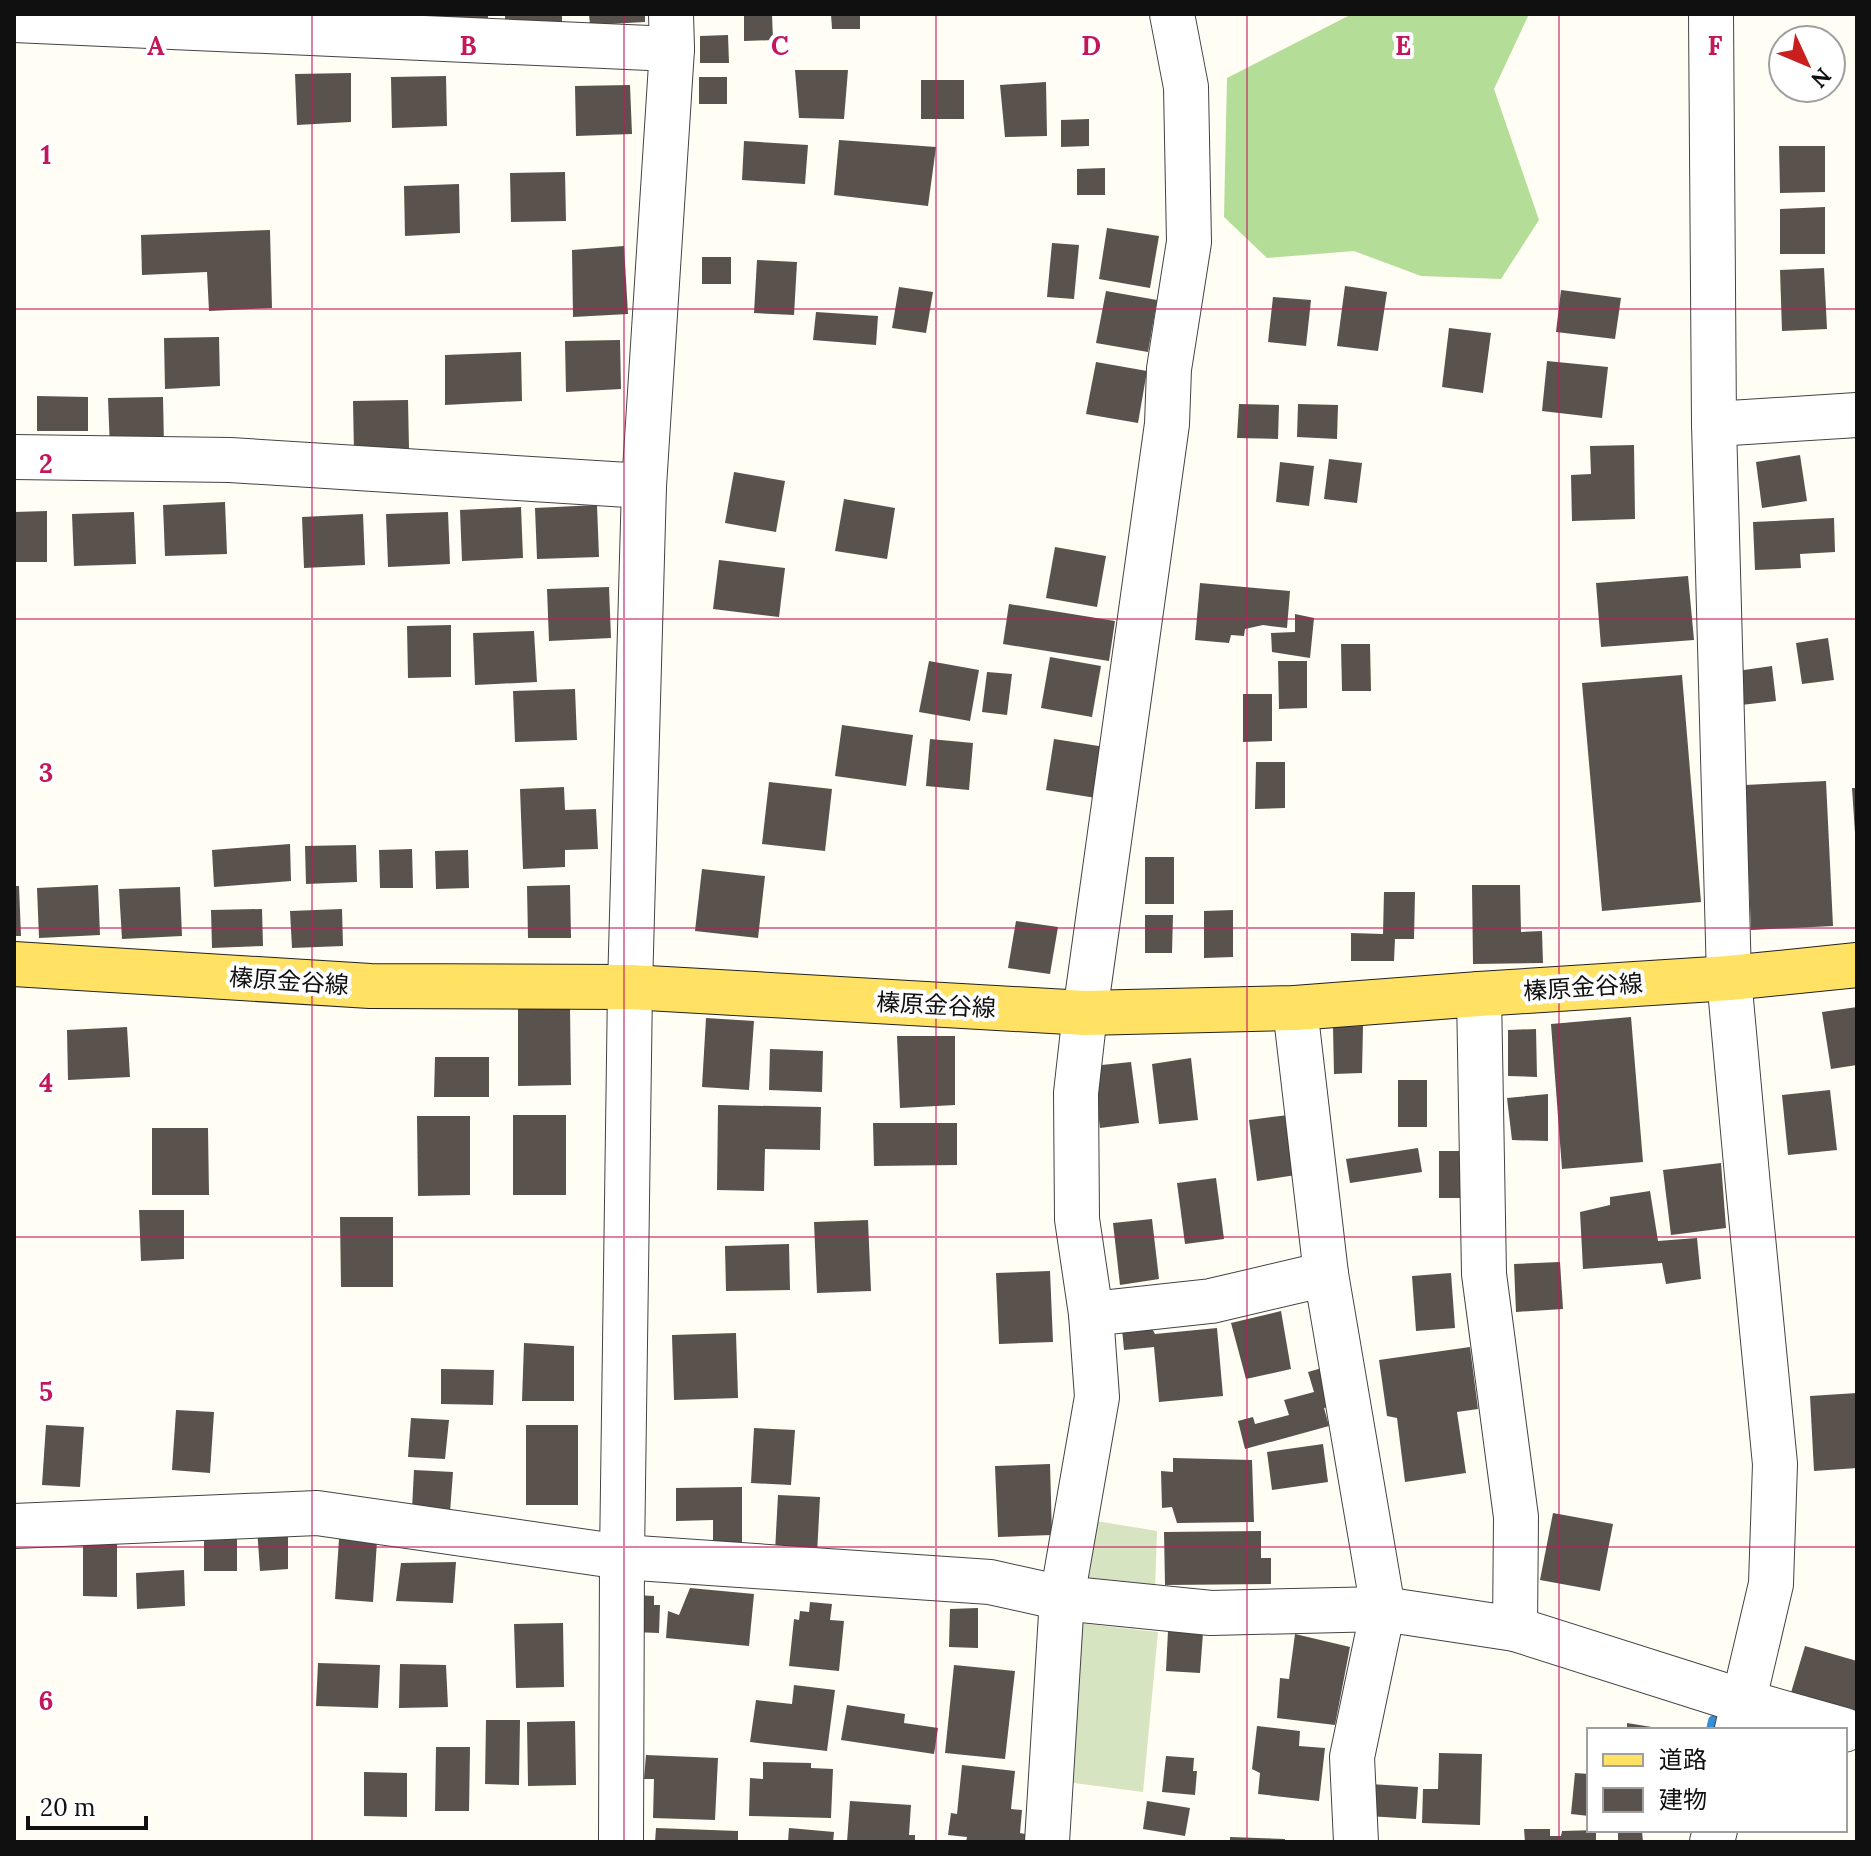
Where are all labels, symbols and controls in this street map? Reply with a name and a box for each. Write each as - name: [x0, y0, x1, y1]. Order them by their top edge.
- north arrow: [1767, 24, 1847, 104]
- text: A: [147, 29, 165, 62]
- text: B: [459, 29, 477, 62]
- text: C: [771, 29, 789, 62]
- text: D: [1081, 29, 1101, 62]
- text: E: [1395, 29, 1411, 62]
- text: F: [1708, 29, 1723, 62]
- text: N: [1805, 62, 1837, 94]
- text: 1: [41, 138, 51, 171]
- text: 2: [39, 447, 53, 480]
- text: 3: [39, 756, 53, 789]
- street label: 榛原金谷線: [228, 961, 350, 1001]
- street label: 榛原金谷線: [1522, 967, 1644, 1007]
- street label: 榛原金谷線: [875, 986, 997, 1024]
- text: 4: [39, 1066, 53, 1099]
- text: 5: [39, 1375, 53, 1408]
- text: 6: [39, 1684, 53, 1717]
- legend: [1587, 1728, 1847, 1832]
- text: 道路: [1659, 1744, 1707, 1775]
- scale bar: [28, 1780, 146, 1830]
- text: 建物: [1659, 1784, 1707, 1815]
- text: 20 m: [40, 1792, 96, 1823]

